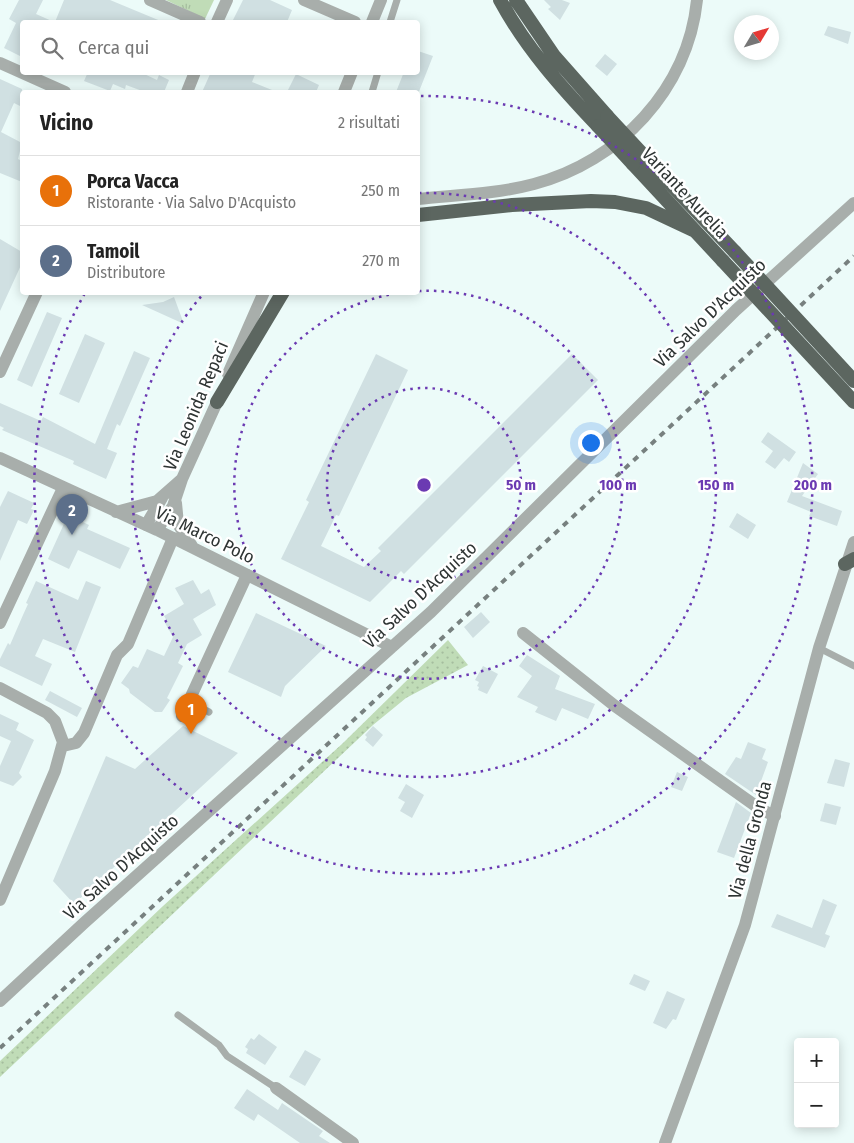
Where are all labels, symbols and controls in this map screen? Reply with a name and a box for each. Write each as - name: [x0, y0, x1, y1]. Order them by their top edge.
- north arrow: [734, 15, 779, 60]
- search box: [20, 20, 420, 75]
- icon: search: [38, 34, 66, 62]
- text: Cerca qui: [78, 36, 149, 59]
- text: Vicino: [40, 110, 93, 136]
- text: 2 risultati: [338, 113, 400, 132]
- street label: Variante Aurelia: [637, 143, 733, 243]
- text: Porca Vacca: [87, 170, 179, 193]
- text: 1: [53, 181, 59, 200]
- text: 250 m: [361, 181, 400, 200]
- text: Ristorante · Via Salvo D'Acquisto: [87, 193, 296, 212]
- text: Tamoil: [87, 240, 140, 263]
- text: 2: [52, 251, 60, 270]
- text: 270 m: [362, 251, 400, 270]
- street label: Via Salvo D'Acquisto: [649, 254, 771, 372]
- text: Distributore: [87, 263, 165, 282]
- street label: Via Leonida Repaci: [159, 338, 233, 474]
- your location: [578, 430, 604, 456]
- centre of rings: [415, 476, 433, 494]
- text: 50 m: [506, 476, 536, 494]
- text: 100 m: [599, 476, 637, 494]
- text: 150 m: [698, 476, 734, 494]
- text: 200 m: [793, 476, 832, 494]
- pin: 2: [56, 494, 88, 535]
- street label: Via Marco Polo: [152, 502, 258, 568]
- street label: Via Salvo D'Acquisto: [359, 537, 481, 653]
- pin: 1: [175, 693, 207, 734]
- street label: Via della Gronda: [724, 778, 776, 901]
- street label: Via Salvo D'Acquisto: [59, 810, 183, 924]
- map controls: [794, 1038, 839, 1128]
- button: +: [794, 1038, 839, 1083]
- button: −: [794, 1083, 839, 1128]

